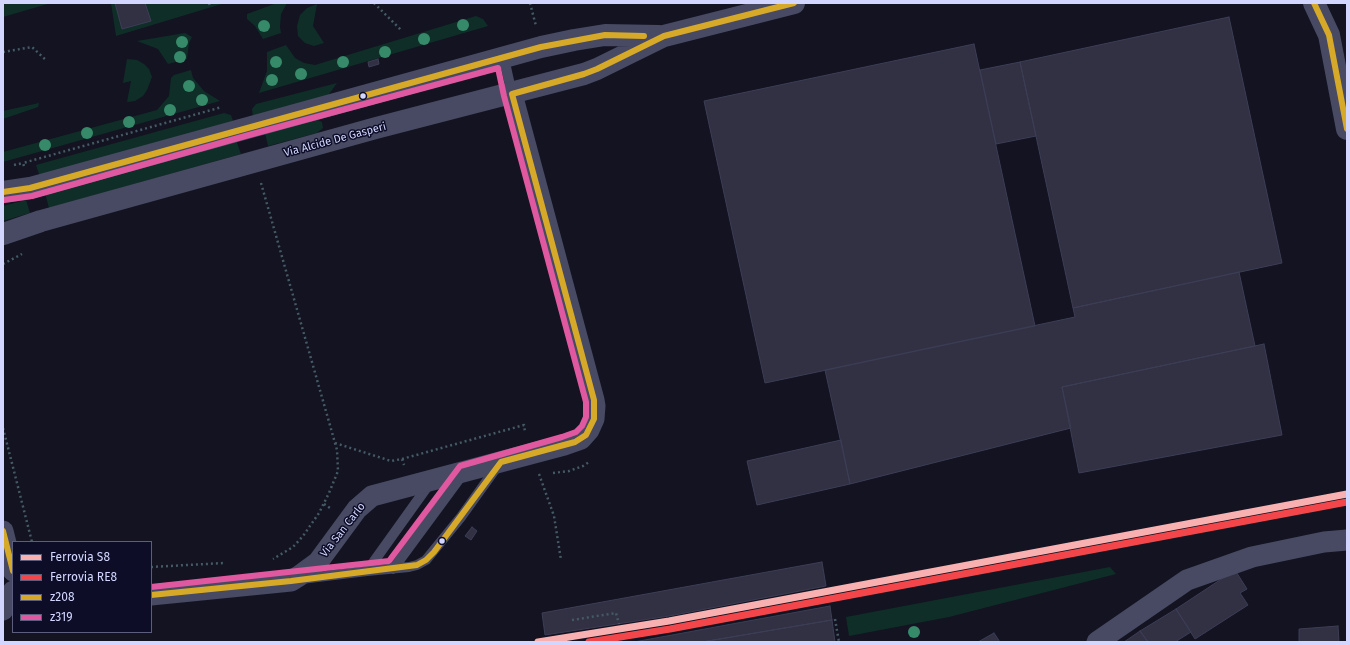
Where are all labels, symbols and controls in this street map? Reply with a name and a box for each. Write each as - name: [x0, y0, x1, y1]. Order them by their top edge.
- unlabelled marker: [358, 91, 368, 101]
- street label: Via Alcide De Gasperi: [282, 120, 388, 160]
- street label: Via San Carlo: [318, 500, 368, 560]
- unlabelled marker: [437, 536, 447, 546]
- legend: [12, 541, 152, 633]
- text: Ferrovia S8: [50, 550, 110, 564]
- text: Ferrovia RE8: [50, 570, 117, 584]
- text: z208: [50, 590, 75, 604]
- text: z319: [50, 610, 72, 624]

